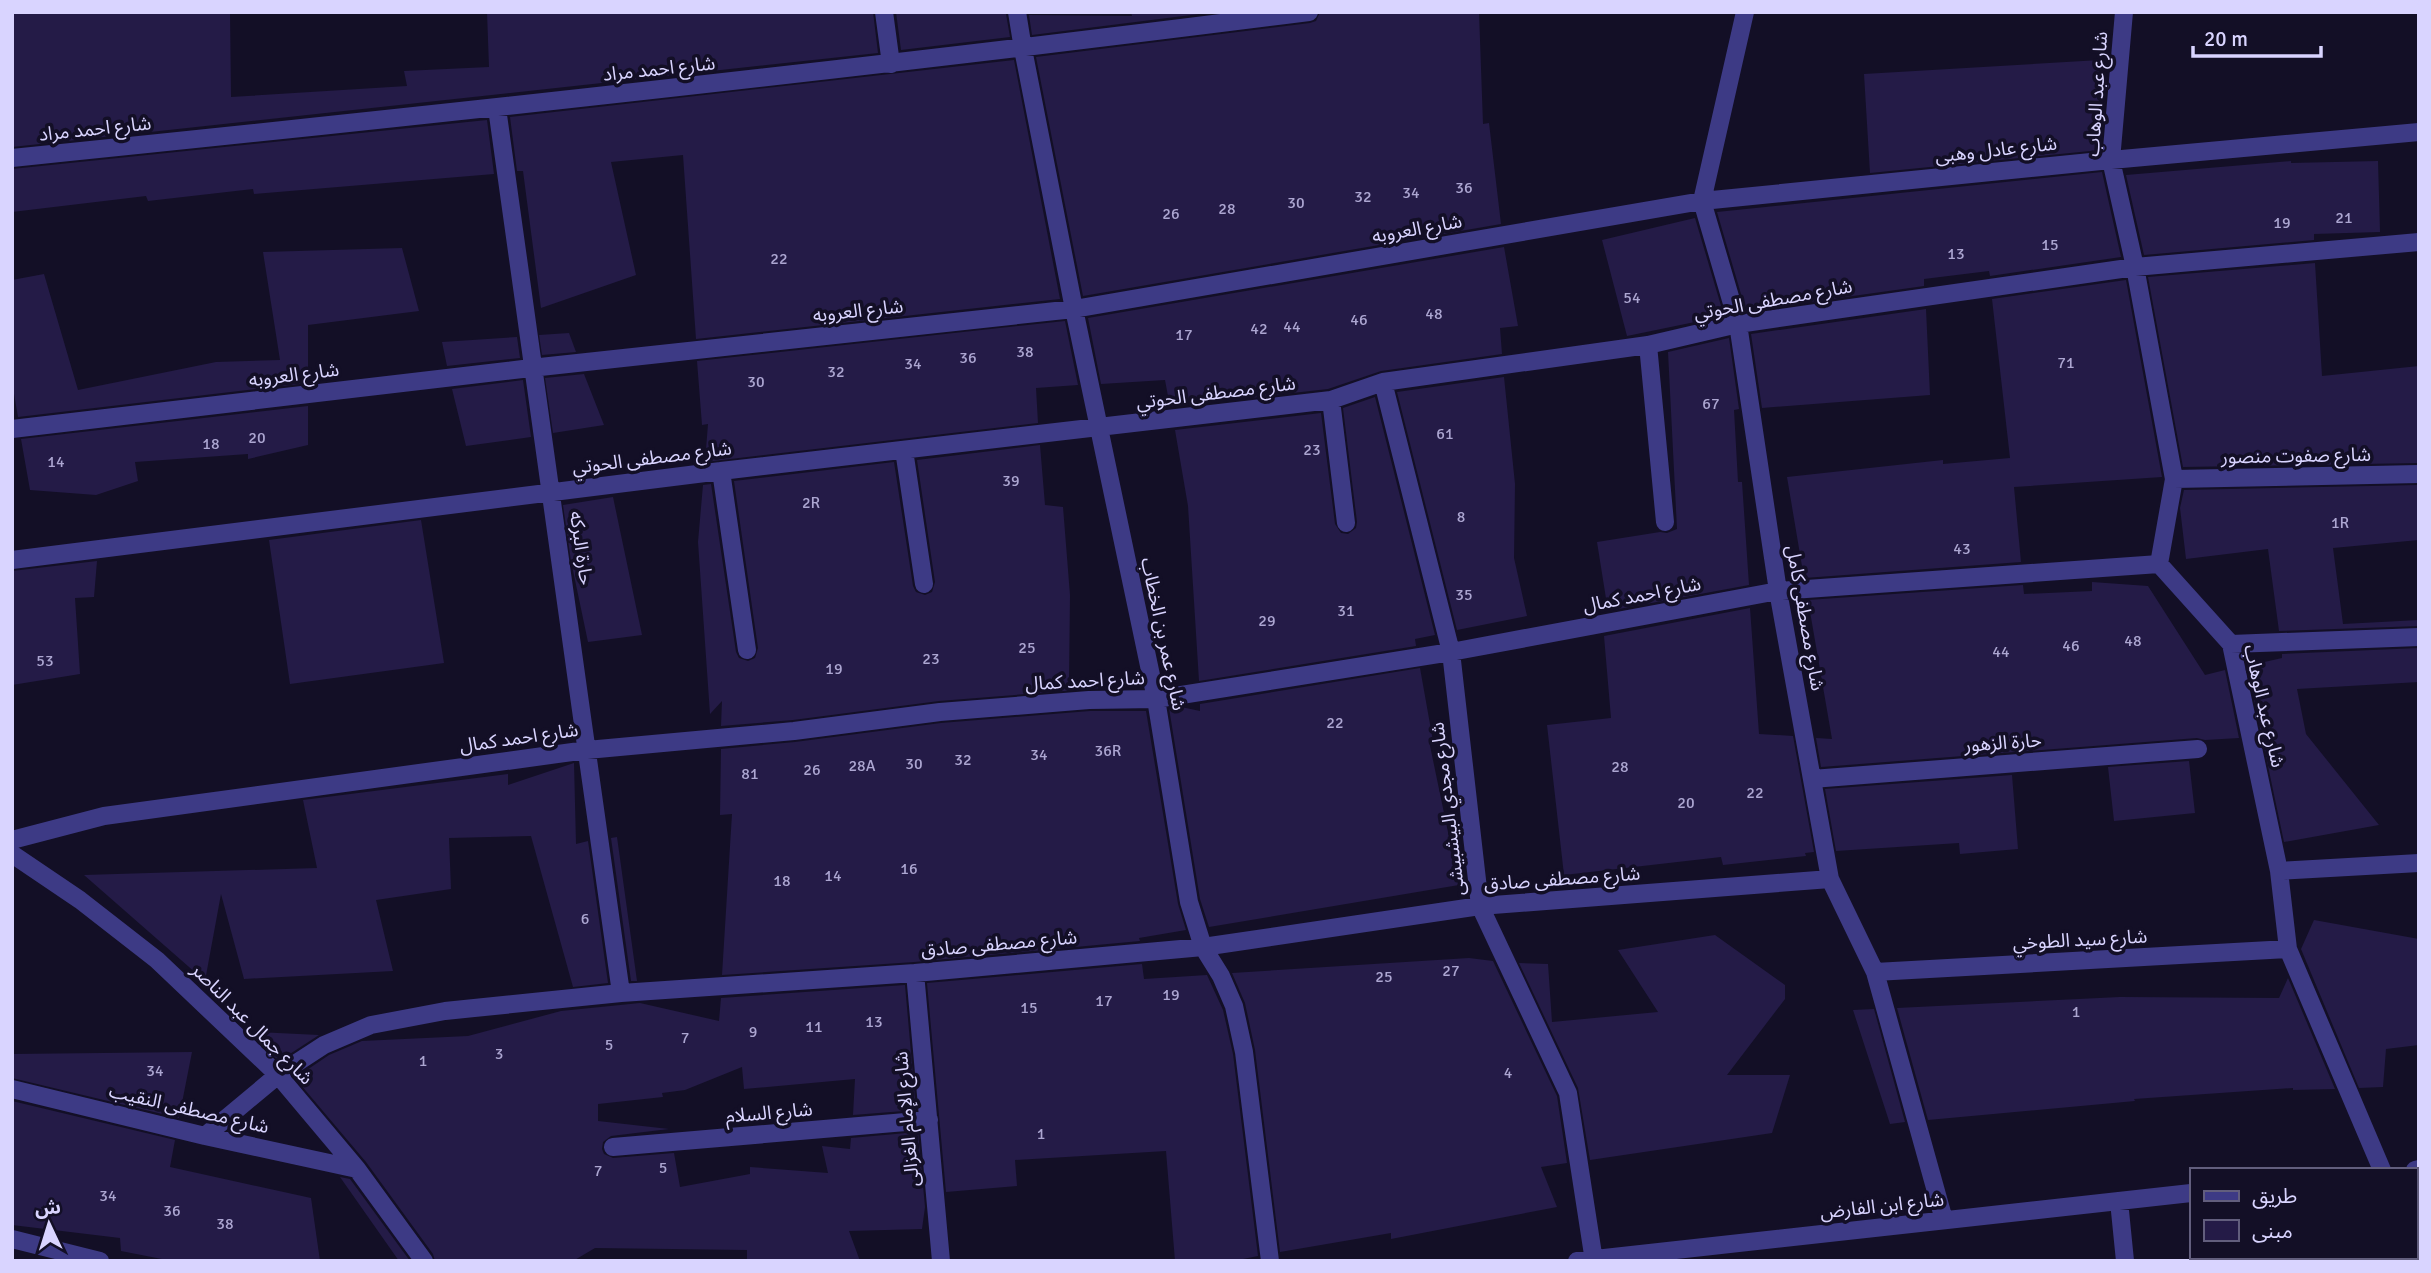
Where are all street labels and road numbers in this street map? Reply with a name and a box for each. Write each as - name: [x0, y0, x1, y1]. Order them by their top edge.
- street label: شارع عبد الوهاب: [2081, 31, 2114, 157]
- street label: شارع احمد مراد: [602, 51, 716, 88]
- street label: شارع احمد مراد: [38, 111, 152, 148]
- street label: شارع عادل وهبى: [1934, 132, 2058, 169]
- street label: شارع العروبه: [1370, 209, 1464, 250]
- street label: شارع مصطفى الحوتي: [1692, 274, 1855, 328]
- street label: شارع العروبه: [812, 294, 905, 329]
- street label: شارع العروبه: [247, 358, 341, 393]
- street label: شارع مصطفى الحوتي: [1135, 371, 1297, 417]
- street label: شارع مصطفى الحوتي: [571, 436, 733, 482]
- street label: شارع صفوت منصور: [2220, 443, 2371, 470]
- street label: حارة البركه: [564, 509, 598, 587]
- street label: شارع مصطفى كامل: [1779, 543, 1830, 693]
- street label: شارع عمر بن الخطاب: [1134, 555, 1191, 713]
- street label: شارع احمد كمال: [1581, 572, 1703, 619]
- street label: شارع عبد الوهاب: [2237, 642, 2290, 770]
- street label: شارع احمد كمال: [1025, 666, 1145, 697]
- street label: شارع احمد كمال: [458, 718, 580, 759]
- street label: شارع مجدي البيشبيشى: [1425, 720, 1473, 897]
- street label: حارة الزهور: [1962, 728, 2043, 758]
- street label: شارع مصطفى صادق: [1483, 862, 1641, 897]
- street label: شارع سيد الطوخي: [2012, 924, 2148, 958]
- street label: شارع مصطفى صادق: [920, 925, 1078, 964]
- street label: شارع جمال عبد الناصر: [185, 957, 318, 1091]
- street label: شارع الإمام الغزالى: [889, 1050, 927, 1188]
- street label: شارع مصطفى النقيب: [106, 1079, 271, 1140]
- street label: شارع السلام: [724, 1097, 814, 1131]
- street label: شارع ابن الفارض: [1819, 1188, 1945, 1225]

